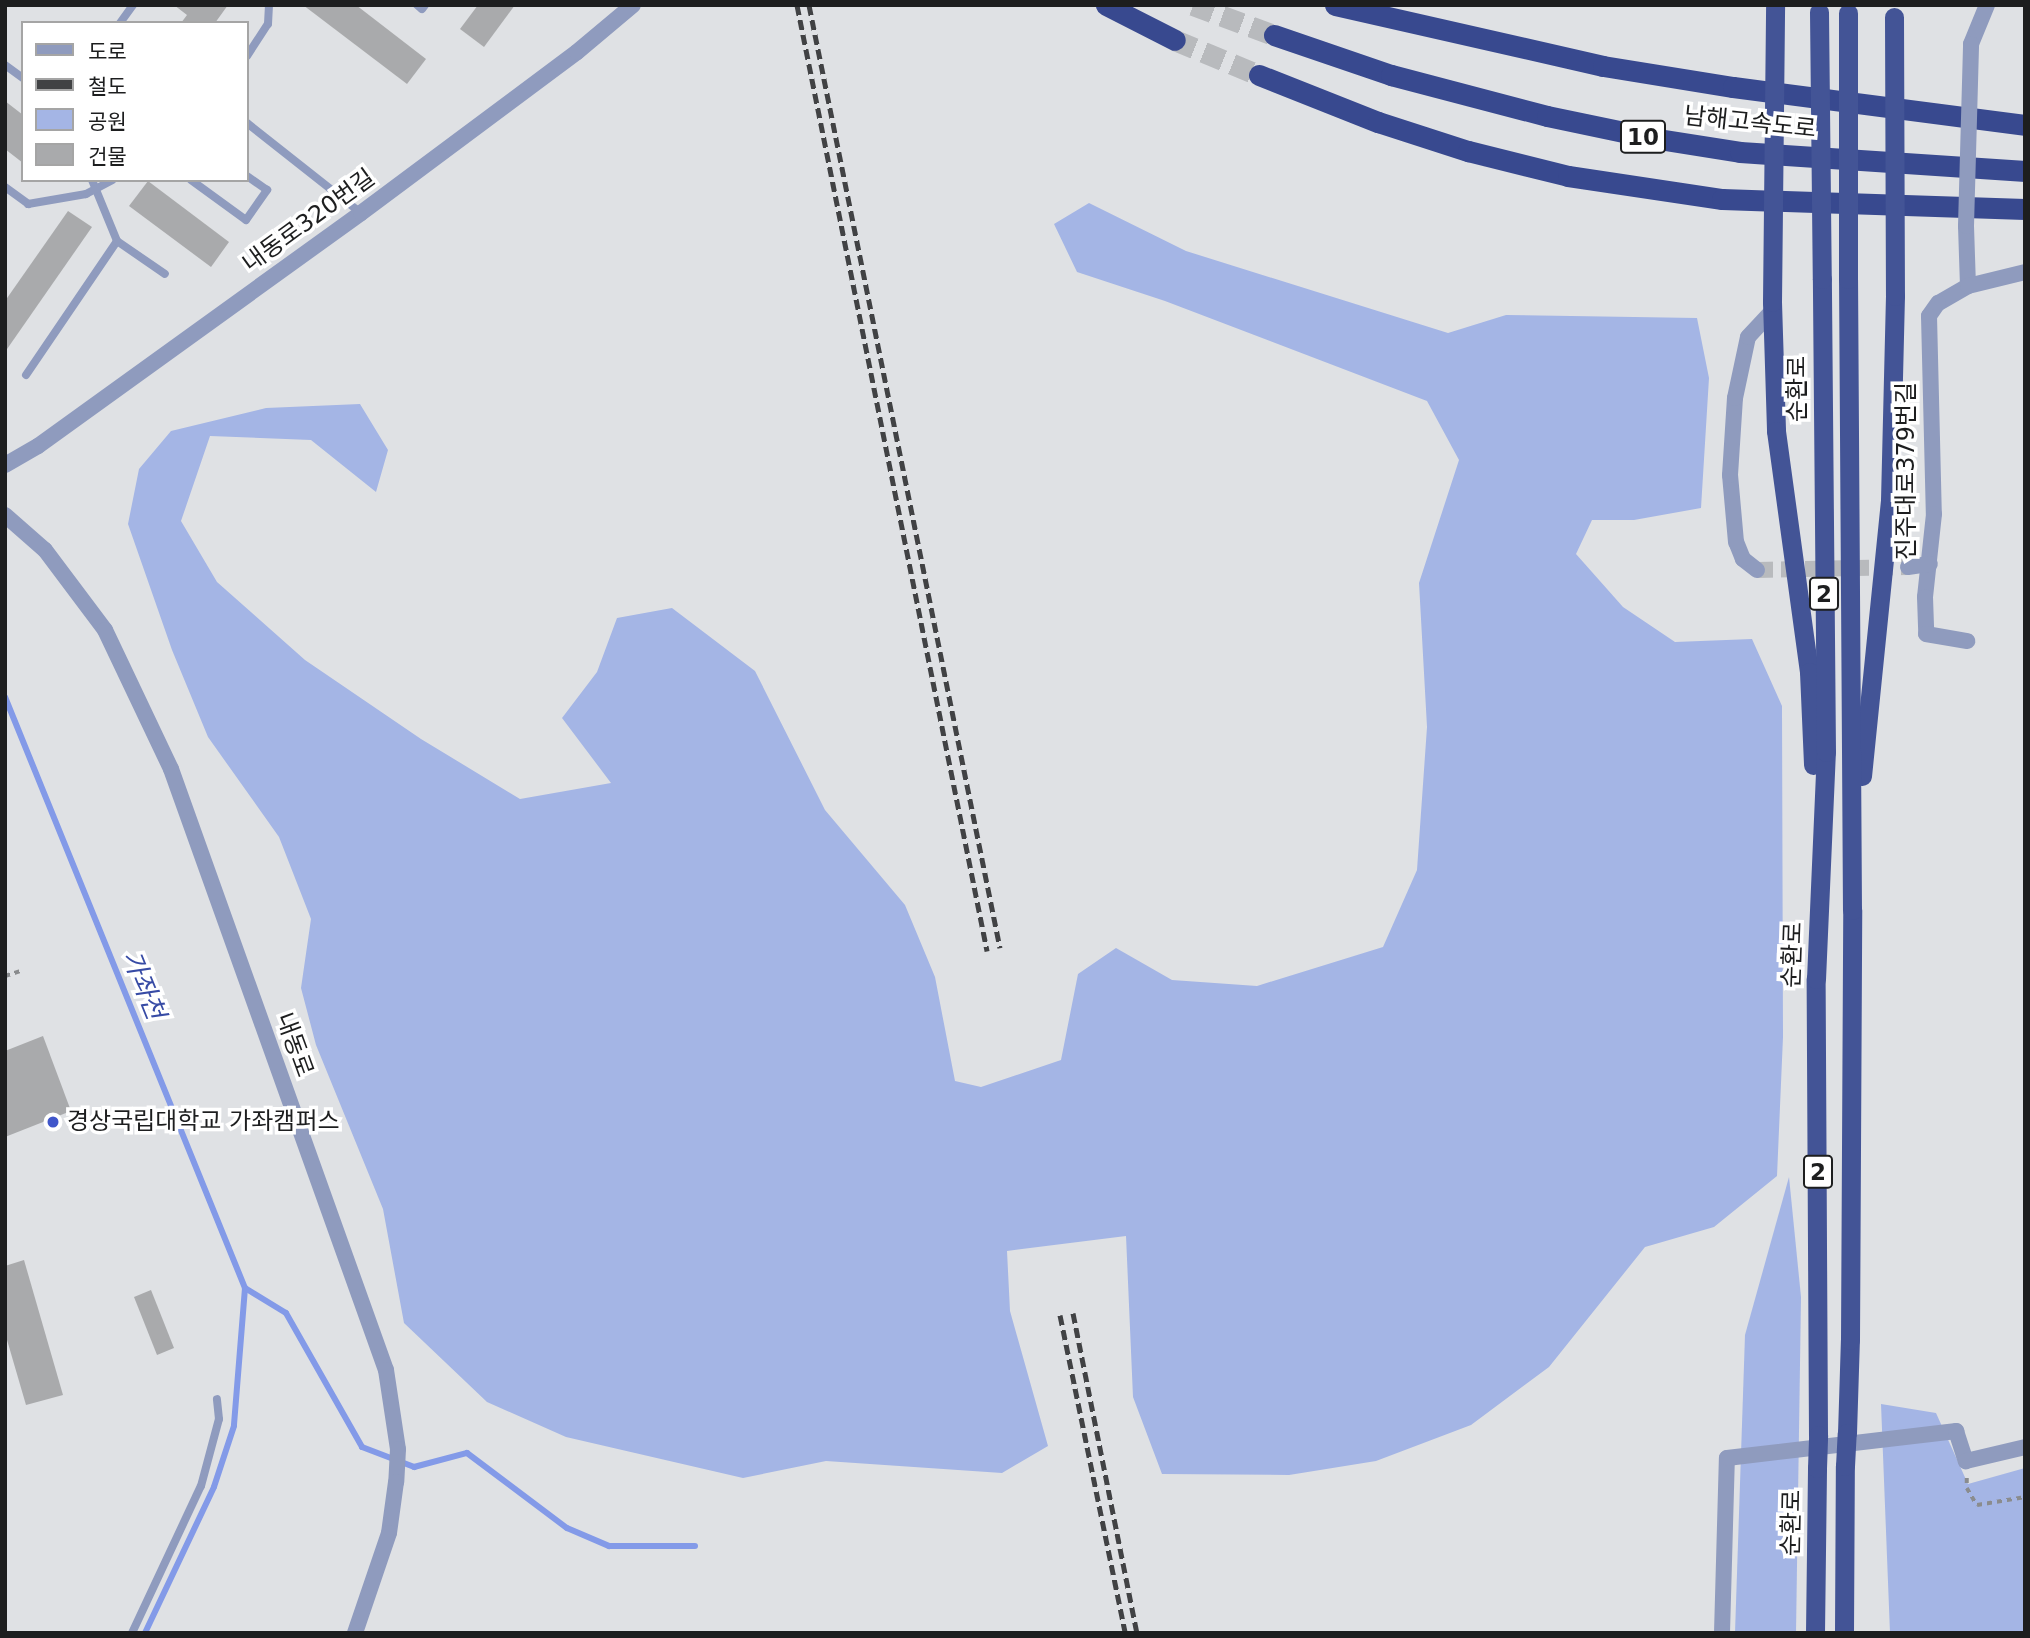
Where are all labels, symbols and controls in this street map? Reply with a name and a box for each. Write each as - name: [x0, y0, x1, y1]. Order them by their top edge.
- legend: [21, 21, 248, 182]
- text: 도로: [88, 40, 127, 64]
- text: 철도: [88, 75, 127, 99]
- street label: 남해고속도로: [1683, 102, 1817, 144]
- text: 공원: [88, 110, 127, 134]
- road number: 10: [1618, 118, 1668, 156]
- text: 건물: [88, 145, 127, 169]
- street label: 내동로320번길: [237, 163, 381, 279]
- street label: 순환로: [1784, 356, 1812, 422]
- street label: 진주대로379번길: [1893, 382, 1921, 560]
- road number: 2: [1808, 574, 1840, 614]
- street label: 순환로: [1777, 921, 1809, 989]
- water label: 가좌천: [115, 946, 171, 1024]
- street label: 내동로: [269, 1009, 319, 1081]
- place label: 경상국립대학교 가좌캠퍼스: [67, 1108, 340, 1136]
- marker: 경상국립대학교 가좌캠퍼스: [45, 1114, 61, 1130]
- road number: 2: [1802, 1152, 1834, 1191]
- street label: 순환로: [1777, 1490, 1807, 1556]

